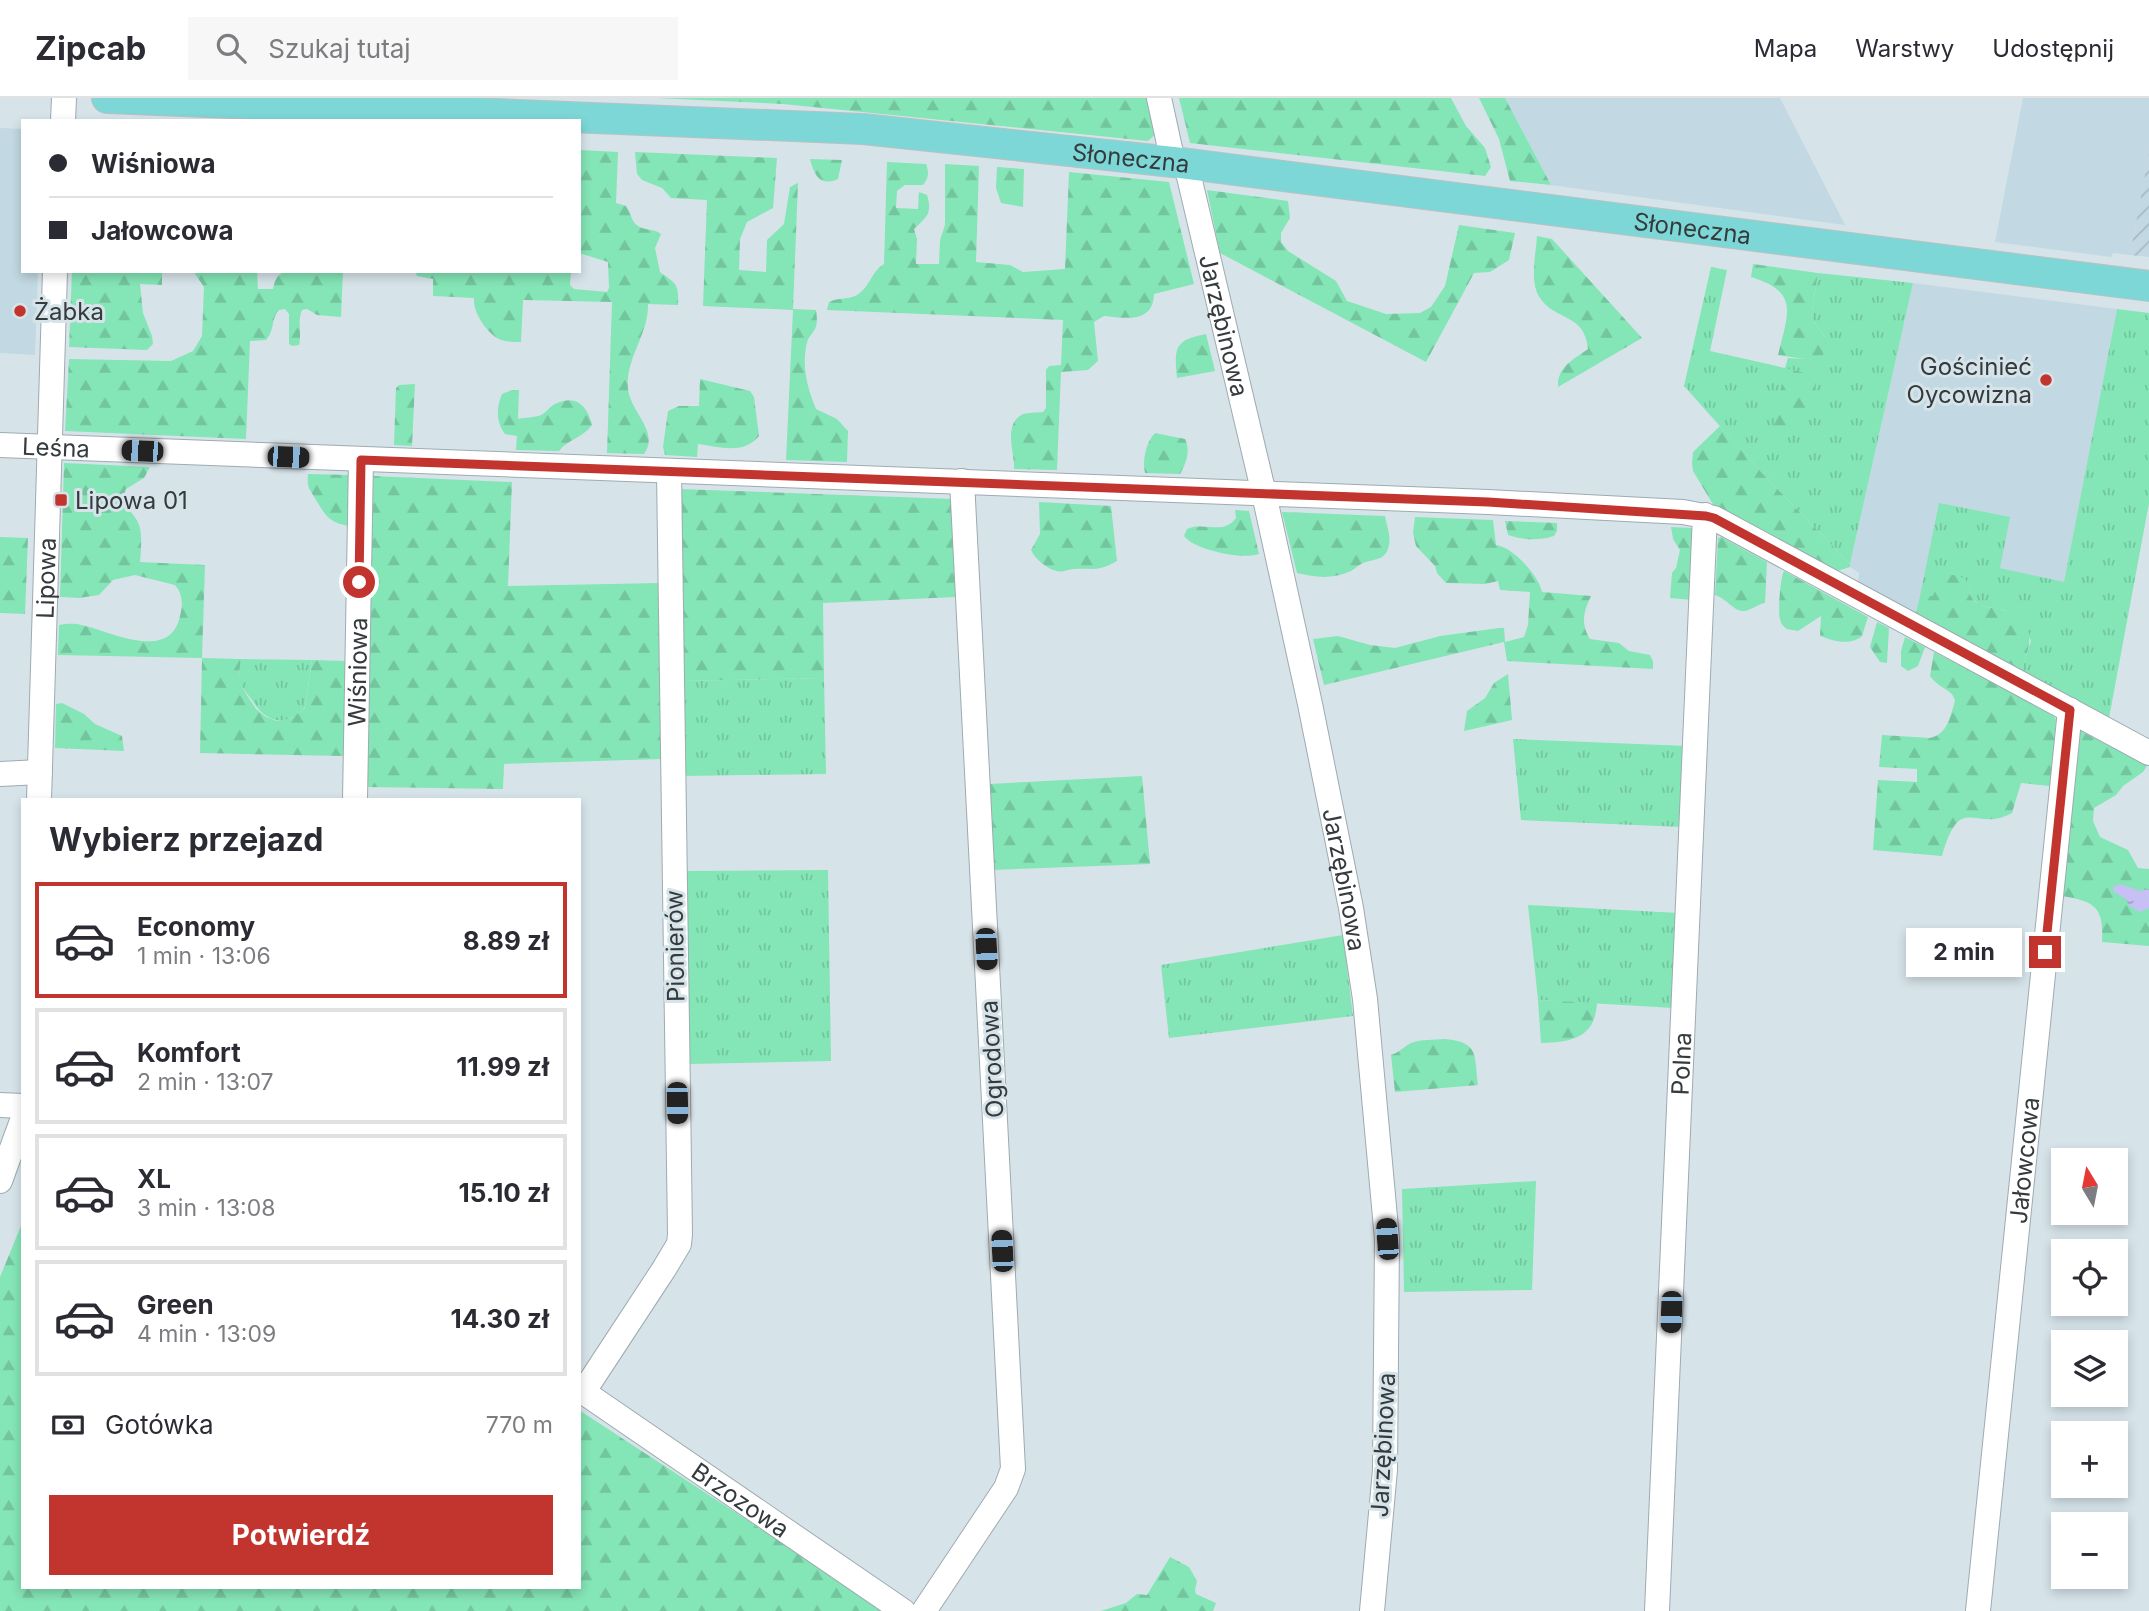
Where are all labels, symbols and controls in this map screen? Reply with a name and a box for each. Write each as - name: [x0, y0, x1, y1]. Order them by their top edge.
- search box: [188, 17, 678, 80]
- text: Zipcab: [35, 28, 146, 68]
- icon: search: [212, 29, 250, 67]
- text: Szukaj tutaj: [268, 33, 411, 64]
- text: Mapa: [1754, 34, 1817, 63]
- text: Warstwy: [1855, 34, 1954, 63]
- text: Udostępnij: [1992, 34, 2114, 63]
- street label: Słoneczna: [1071, 137, 1191, 178]
- text: Wiśniowa: [91, 148, 216, 179]
- street label: Słoneczna: [1632, 206, 1753, 250]
- text: Jałowcowa: [91, 215, 234, 246]
- street label: Jarzębinowa: [1193, 252, 1255, 399]
- place label: Żabka: [34, 297, 104, 326]
- marker: Żabka: [12, 303, 28, 319]
- place label: Gościnieć Oycowizna: [1907, 352, 2032, 409]
- marker: Gościnieć Oycowizna: [2038, 372, 2054, 388]
- street label: Leśna: [21, 431, 90, 463]
- car: [121, 440, 164, 462]
- car: [267, 446, 310, 468]
- place label: Lipowa 01: [75, 486, 188, 515]
- marker: Lipowa 01: [53, 492, 69, 508]
- street label: Lipowa: [30, 537, 61, 619]
- route start: [343, 566, 375, 598]
- street label: Wiśniowa: [342, 617, 373, 727]
- street label: Jarzębinowa: [1317, 806, 1372, 953]
- text: Wybierz przejazd: [49, 820, 323, 859]
- street label: Pionierów: [660, 890, 690, 1002]
- icon: car: [53, 909, 116, 972]
- text: Economy: [137, 911, 255, 942]
- text: 8.89 zł: [463, 925, 549, 956]
- car: [975, 927, 998, 971]
- callout: 2 min: [1905, 928, 2021, 976]
- route end: [2029, 936, 2061, 968]
- text: 2 min: [1933, 938, 1995, 966]
- text: 1 min · 13:06: [137, 942, 271, 970]
- street label: Ogrodowa: [974, 999, 1010, 1119]
- street label: Polna: [1665, 1031, 1697, 1096]
- icon: car: [53, 1035, 116, 1098]
- text: Komfort: [137, 1037, 241, 1068]
- text: 11.99 zł: [456, 1051, 549, 1082]
- text: 2 min · 13:07: [137, 1068, 274, 1096]
- car: [667, 1082, 688, 1124]
- street label: Jałowcowa: [2003, 1096, 2045, 1225]
- north arrow: [2051, 1148, 2128, 1225]
- map controls: [2051, 1148, 2128, 1589]
- icon: car: [53, 1161, 116, 1224]
- text: XL: [137, 1163, 171, 1194]
- text: 15.10 zł: [459, 1177, 549, 1208]
- text: 3 min · 13:08: [137, 1194, 275, 1222]
- car: [1376, 1217, 1399, 1261]
- car: [991, 1229, 1014, 1273]
- button: locate: [2051, 1239, 2128, 1316]
- icon: car: [53, 1287, 116, 1350]
- text: Green: [137, 1289, 214, 1320]
- car: [1660, 1291, 1683, 1333]
- text: 14.30 zł: [451, 1303, 549, 1334]
- text: 4 min · 13:09: [137, 1320, 276, 1348]
- button: layers: [2051, 1330, 2128, 1407]
- street label: Jarzębinowa: [1365, 1372, 1401, 1518]
- icon: cash: [49, 1406, 87, 1444]
- text: Gotówka: [105, 1409, 214, 1440]
- text: 770 m: [486, 1411, 553, 1439]
- button: +: [2051, 1421, 2128, 1498]
- street label: Brzozowa: [686, 1456, 795, 1543]
- button: Potwierdź: [49, 1495, 553, 1575]
- button: −: [2051, 1512, 2128, 1589]

